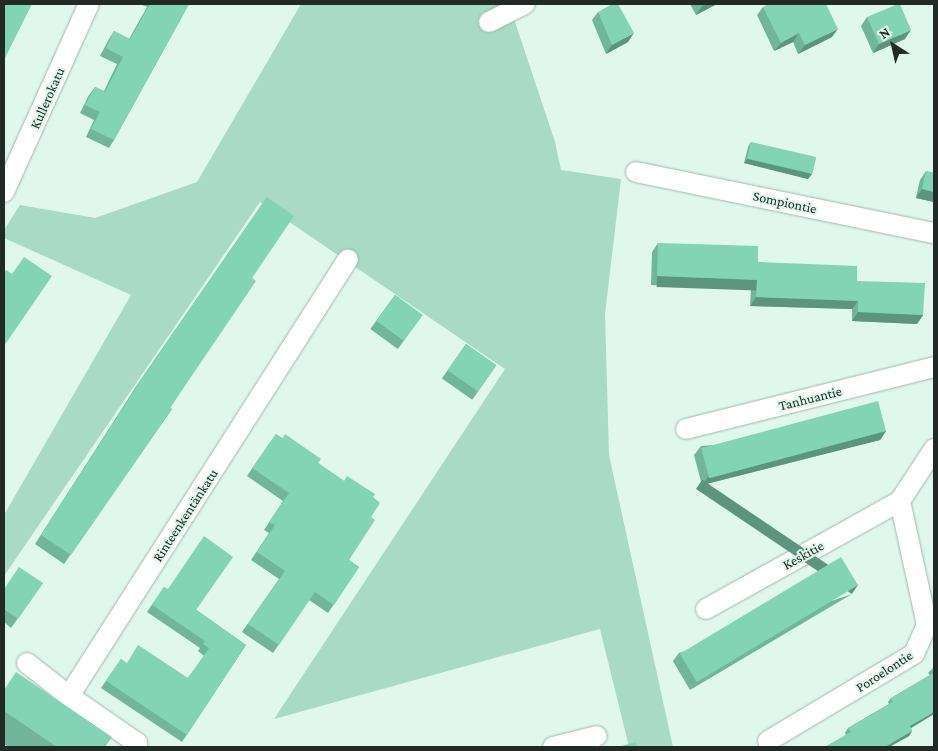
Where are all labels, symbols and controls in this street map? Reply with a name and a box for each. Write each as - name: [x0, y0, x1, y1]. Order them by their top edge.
- north arrow: [868, 20, 918, 70]
- text: N: [876, 23, 893, 42]
- street label: Kullerokatu: [26, 65, 68, 131]
- street label: Sompiontie: [752, 187, 818, 217]
- street label: Tanhuantie: [777, 382, 843, 414]
- street label: Rinteenkentänkatu: [149, 465, 221, 565]
- street label: Keskitie: [780, 537, 826, 573]
- street label: Poroelontie: [853, 647, 915, 695]

